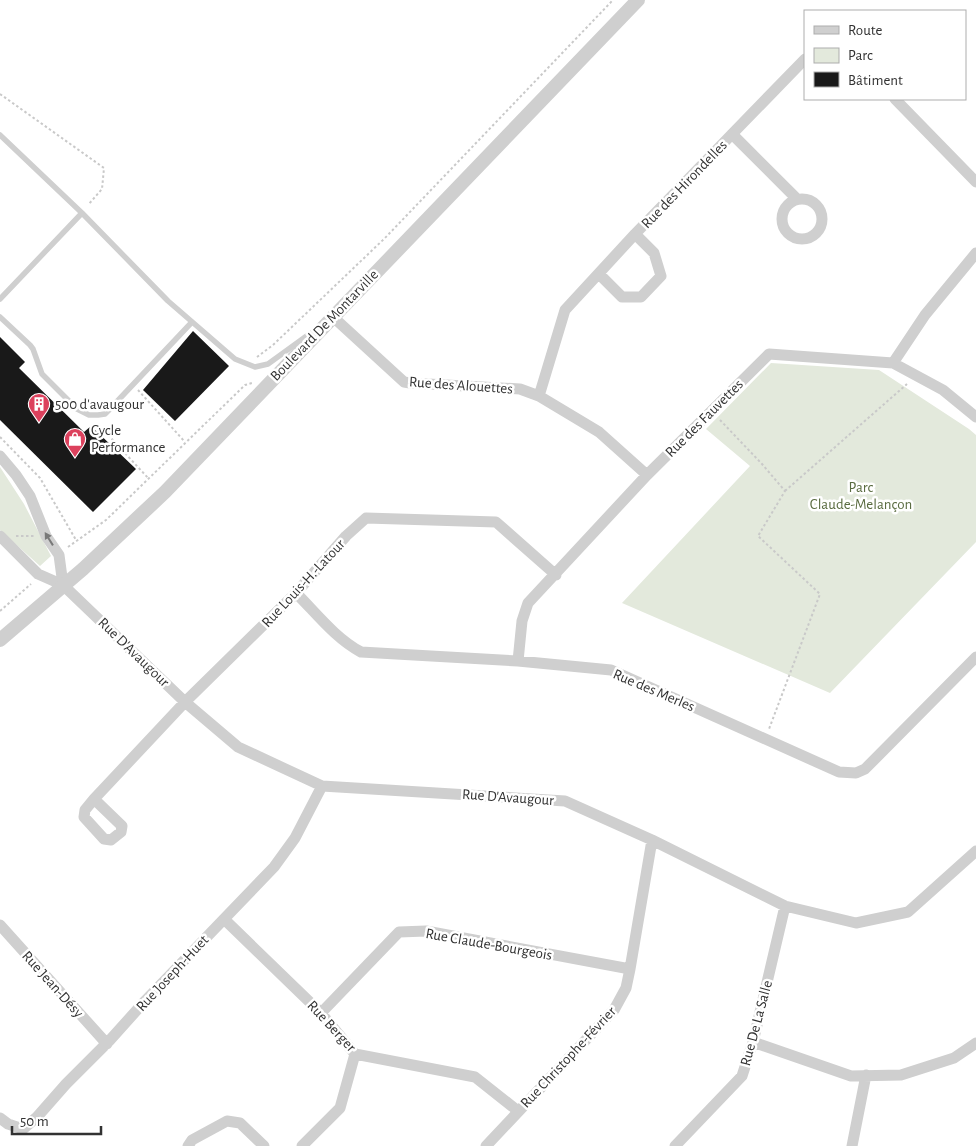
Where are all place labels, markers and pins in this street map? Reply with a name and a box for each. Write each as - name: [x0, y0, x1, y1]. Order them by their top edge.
- building icon: 500 d'avaugour: [27, 392, 51, 423]
- place label: 500 d'avaugour: [55, 397, 144, 412]
- place label: Cycle Performance: [91, 423, 166, 455]
- shop icon: Cycle Performance: [63, 427, 87, 458]

